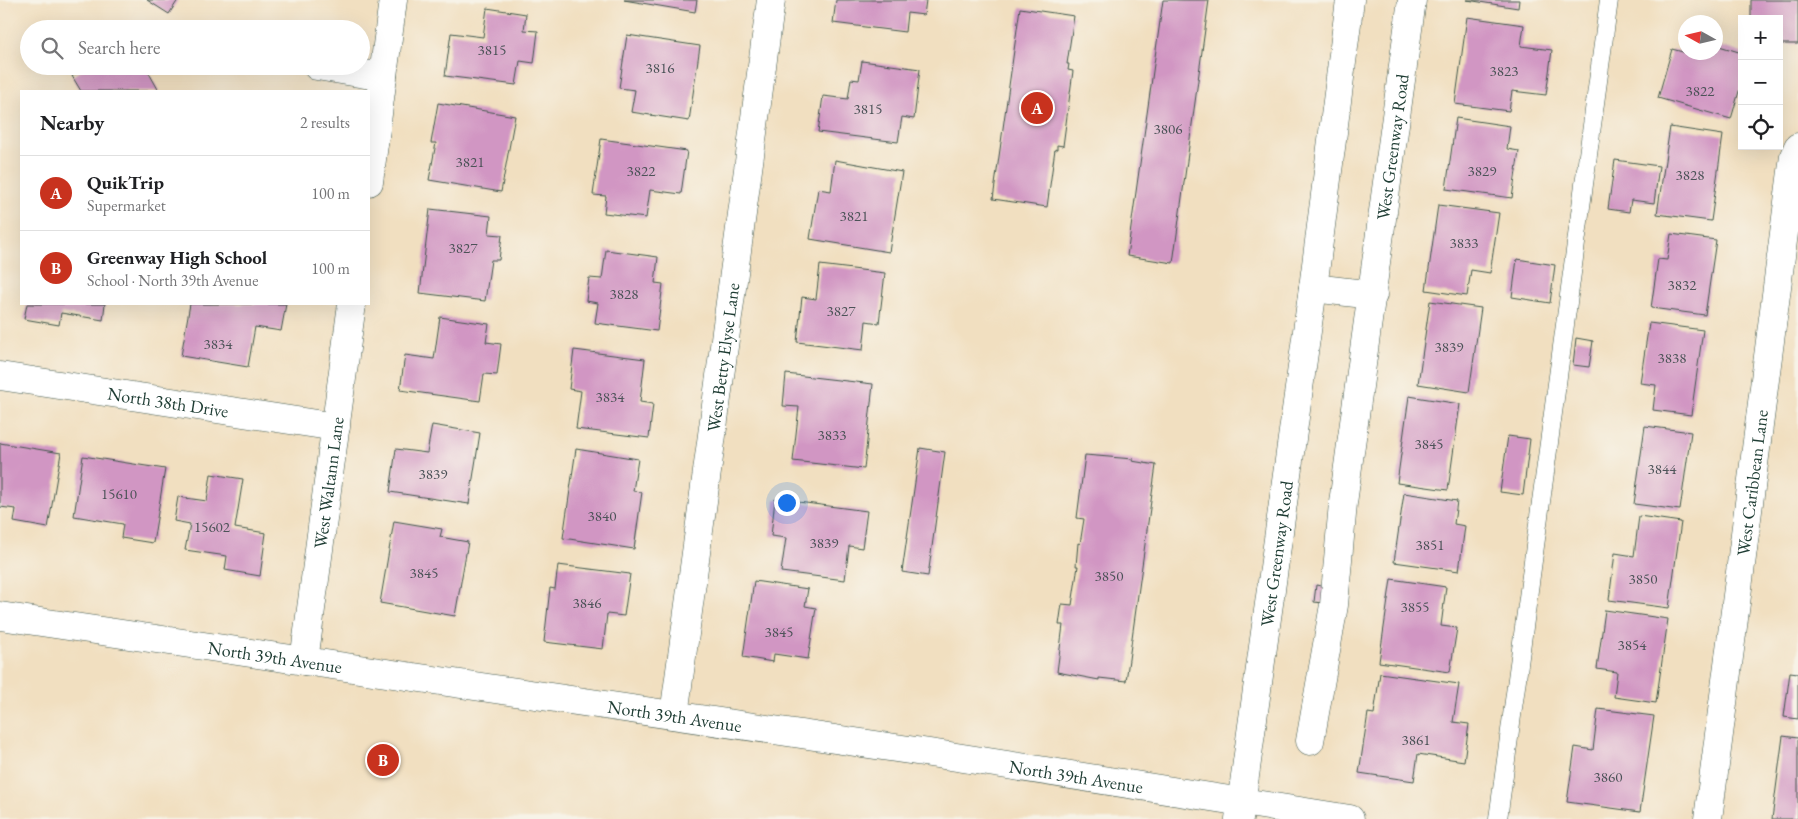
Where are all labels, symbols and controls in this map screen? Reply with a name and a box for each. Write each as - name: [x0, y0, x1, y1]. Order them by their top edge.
- north arrow: [1678, 15, 1723, 60]
- map controls: [1738, 15, 1783, 150]
- button: +: [1738, 15, 1783, 60]
- search box: [20, 20, 370, 75]
- icon: search: [38, 34, 66, 62]
- text: Search here: [78, 35, 160, 60]
- house number: 3815: [478, 40, 506, 59]
- house number: 3816: [646, 58, 674, 77]
- button: −: [1738, 60, 1783, 105]
- house number: 3823: [1490, 61, 1518, 80]
- street label: West Greenway Road: [1370, 71, 1413, 221]
- house number: 3822: [1686, 81, 1715, 100]
- pin: A: [1021, 89, 1053, 127]
- house number: 3815: [854, 99, 882, 118]
- button: locate: [1738, 105, 1783, 150]
- text: Nearby: [40, 109, 104, 136]
- text: 2 results: [300, 112, 350, 133]
- house number: 3806: [1154, 119, 1182, 138]
- house number: 3821: [456, 152, 484, 171]
- house number: 3822: [627, 161, 656, 180]
- house number: 3829: [1468, 161, 1496, 180]
- house number: 3828: [1676, 165, 1704, 184]
- text: QuikTrip: [87, 170, 164, 195]
- text: A: [50, 183, 62, 204]
- text: 100 m: [311, 183, 350, 204]
- text: Supermarket: [87, 195, 166, 216]
- house number: 3821: [840, 206, 868, 225]
- house number: 3833: [1450, 233, 1478, 252]
- house number: 3827: [449, 238, 478, 257]
- text: Greenway High School: [87, 245, 267, 270]
- text: B: [51, 258, 61, 279]
- text: 100 m: [311, 258, 350, 279]
- text: School · North 39th Avenue: [87, 270, 258, 291]
- house number: 3832: [1668, 275, 1697, 294]
- street label: West Betty Elyse Lane: [701, 281, 744, 433]
- house number: 3828: [610, 284, 638, 303]
- house number: 3827: [827, 301, 856, 320]
- house number: 3834: [204, 334, 233, 353]
- house number: 3839: [1435, 337, 1463, 356]
- house number: 3838: [1658, 348, 1686, 367]
- street label: North 38th Drive: [106, 381, 230, 422]
- house number: 3834: [596, 387, 625, 406]
- street label: West Caribbean Lane: [1731, 408, 1772, 557]
- street label: West Waltann Lane: [308, 415, 348, 550]
- house number: 3833: [818, 425, 846, 444]
- house number: 3845: [1415, 434, 1443, 453]
- house number: 3844: [1648, 459, 1677, 478]
- house number: 3839: [419, 464, 447, 483]
- street label: West Greenway Road: [1254, 478, 1298, 628]
- house number: 15610: [101, 484, 137, 503]
- your location: [774, 490, 800, 516]
- house number: 3840: [588, 506, 616, 525]
- house number: 15602: [194, 517, 231, 536]
- house number: 3839: [810, 533, 838, 552]
- house number: 3851: [1416, 535, 1444, 554]
- house number: 3845: [410, 563, 438, 582]
- house number: 3850: [1095, 566, 1123, 585]
- house number: 3850: [1629, 569, 1657, 588]
- house number: 3846: [573, 593, 601, 612]
- house number: 3855: [1401, 597, 1429, 616]
- house number: 3845: [765, 622, 793, 641]
- street label: North 39th Avenue: [206, 635, 344, 678]
- house number: 3854: [1618, 635, 1647, 654]
- street label: North 39th Avenue: [606, 694, 743, 737]
- house number: 3861: [1402, 730, 1430, 749]
- pin: B: [367, 741, 399, 779]
- street label: North 39th Avenue: [1008, 754, 1145, 798]
- house number: 3860: [1594, 767, 1622, 786]

